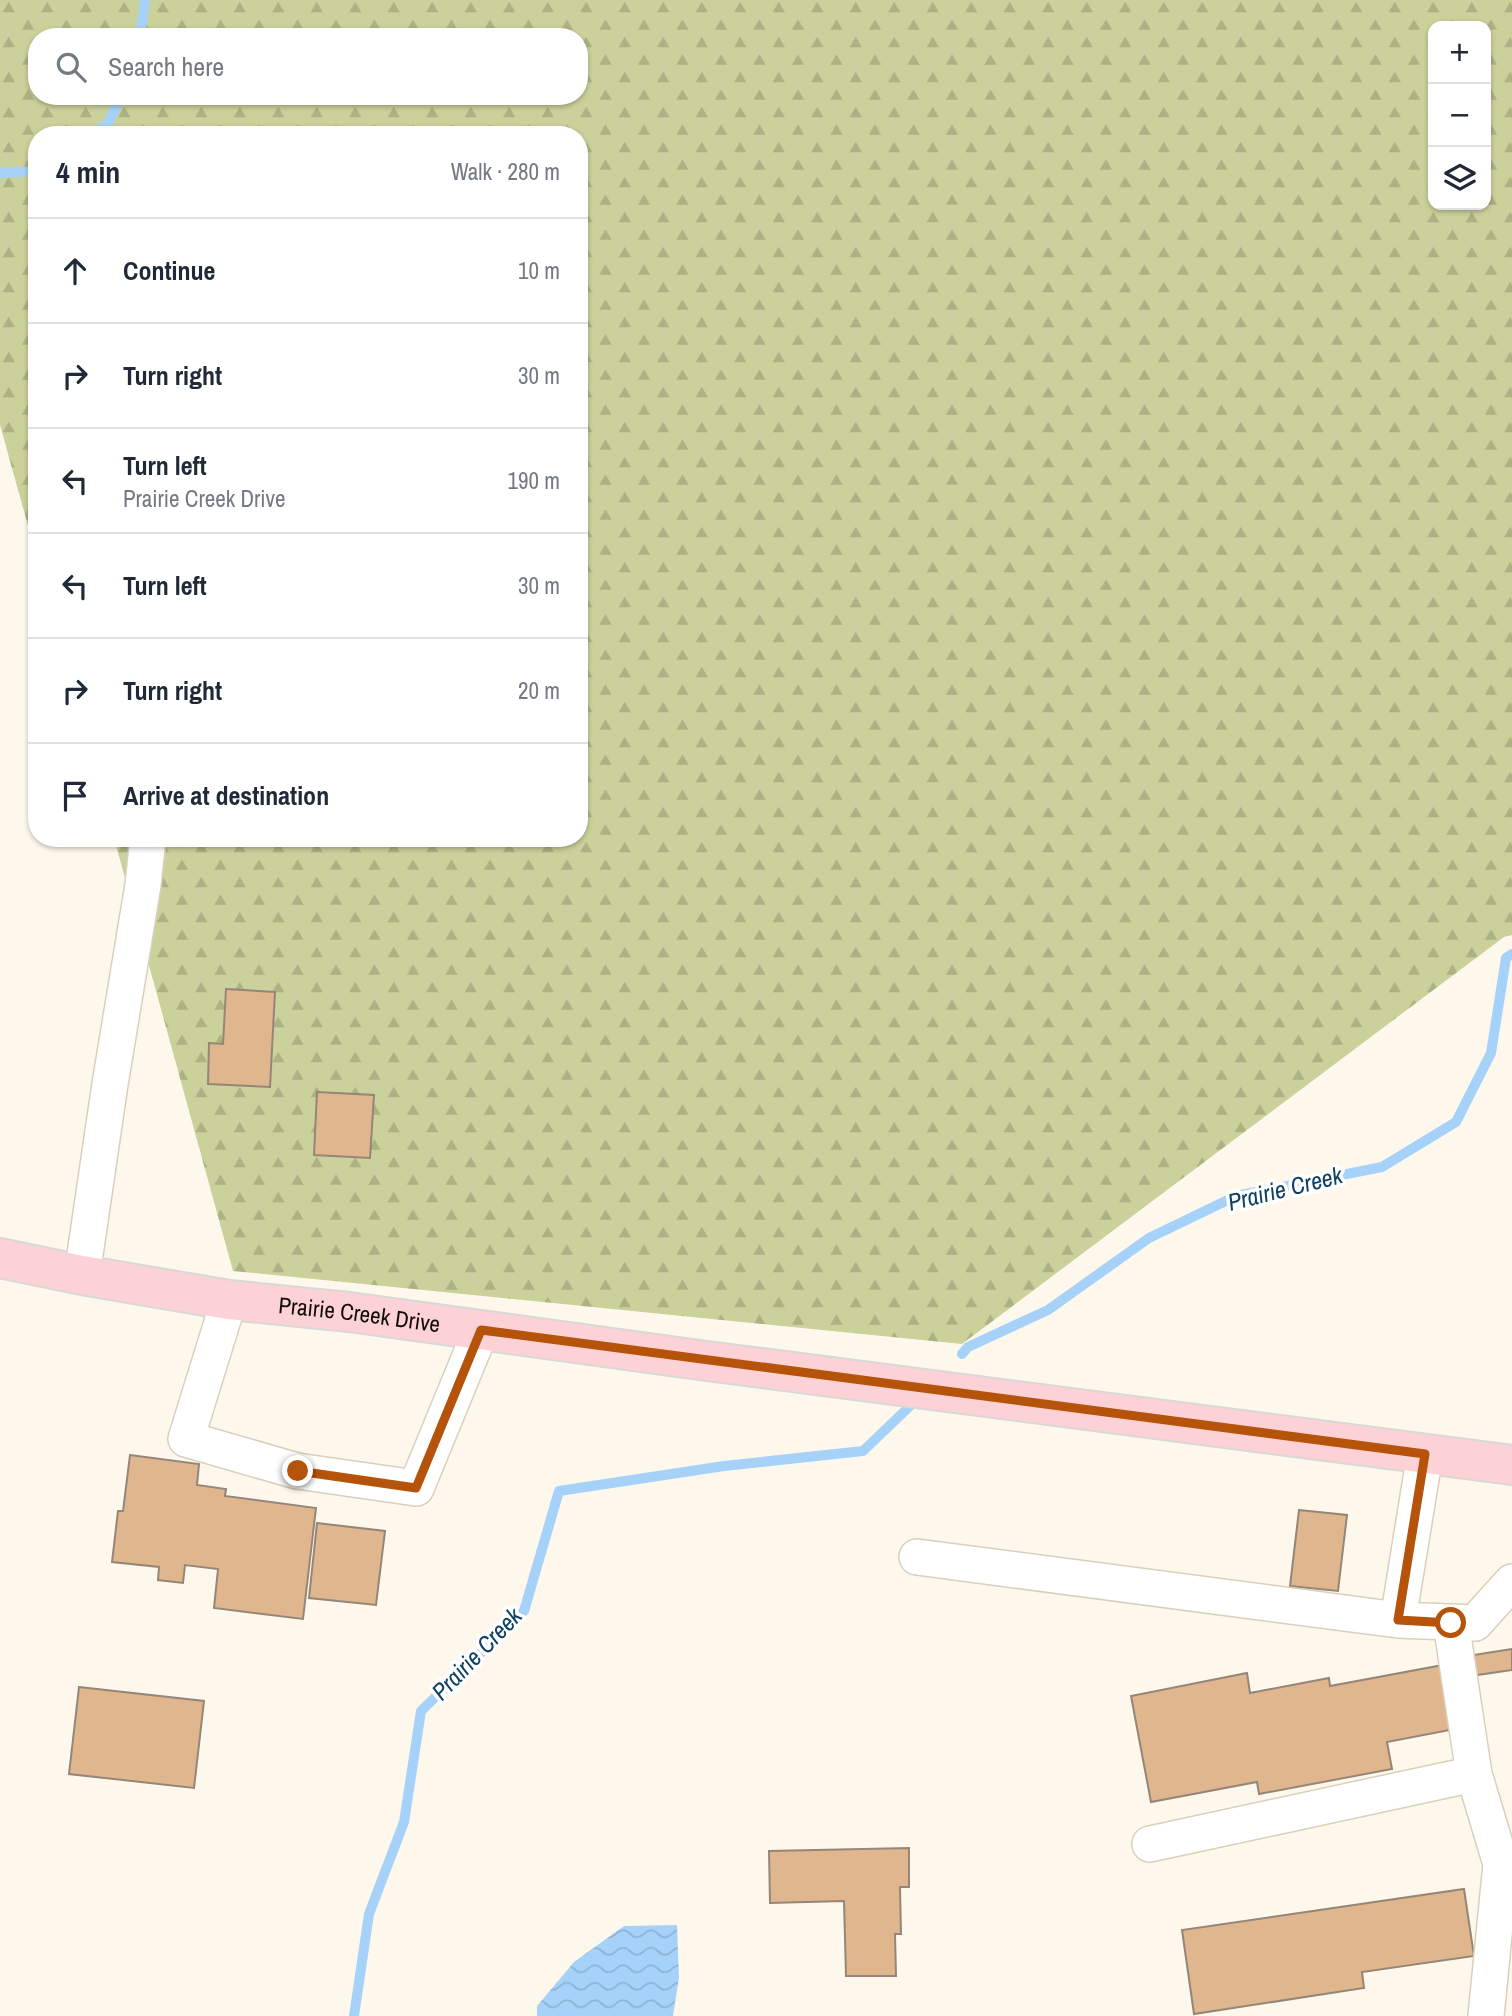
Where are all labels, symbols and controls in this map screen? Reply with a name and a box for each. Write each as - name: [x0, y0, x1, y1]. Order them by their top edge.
- map controls: [1428, 21, 1491, 210]
- button: +: [1428, 21, 1491, 84]
- search box: [28, 28, 588, 105]
- icon: search: [52, 48, 90, 86]
- text: Search here: [108, 49, 224, 84]
- button: −: [1428, 84, 1491, 147]
- button: layers: [1428, 147, 1491, 210]
- text: 4 min: [56, 152, 120, 192]
- text: Walk · 280 m: [451, 156, 560, 187]
- icon: ahead: [56, 252, 94, 290]
- text: Continue: [123, 253, 215, 288]
- text: 10 m: [518, 255, 560, 286]
- icon: right: [56, 357, 94, 395]
- text: Turn right: [123, 358, 222, 393]
- text: 30 m: [518, 360, 560, 391]
- text: Turn left: [123, 448, 207, 483]
- icon: left: [56, 462, 94, 500]
- text: 190 m: [508, 465, 560, 496]
- text: Prairie Creek Drive: [123, 483, 285, 514]
- icon: left: [56, 567, 94, 605]
- text: Turn left: [123, 568, 207, 603]
- text: 30 m: [518, 570, 560, 601]
- icon: right: [56, 672, 94, 710]
- text: Turn right: [123, 673, 222, 708]
- text: 20 m: [518, 675, 560, 706]
- icon: arrive: [56, 777, 94, 815]
- text: Arrive at destination: [123, 778, 329, 813]
- water label: Prairie Creek: [1224, 1158, 1347, 1218]
- street label: Prairie Creek Drive: [277, 1289, 442, 1339]
- route end: [282, 1455, 313, 1486]
- water label: Prairie Creek: [424, 1599, 529, 1707]
- route start: [1435, 1607, 1466, 1638]

